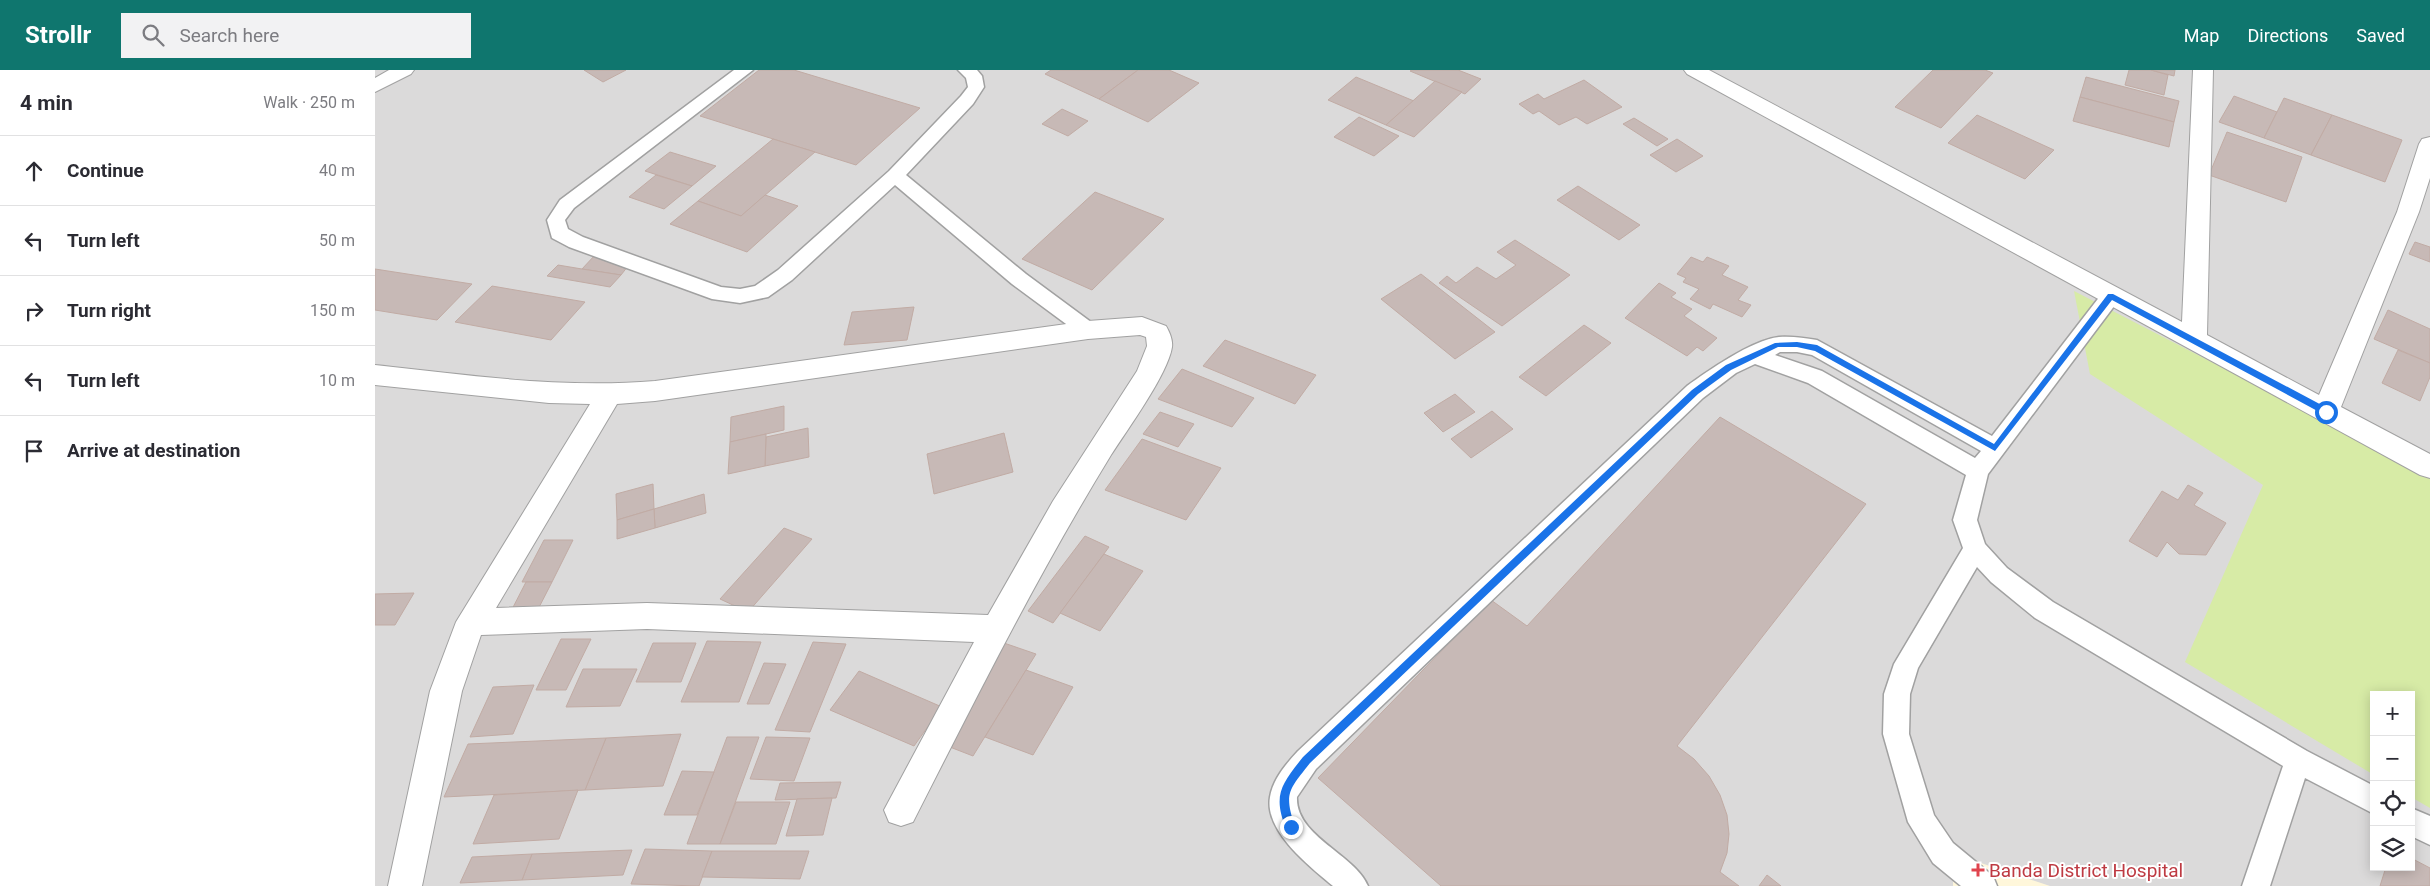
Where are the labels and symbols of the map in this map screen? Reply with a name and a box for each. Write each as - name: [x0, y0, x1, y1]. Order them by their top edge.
- route start: [2315, 401, 2338, 424]
- route end: [1280, 816, 1303, 839]
- place label: Banda District Hospital: [1989, 859, 2183, 882]
- marker: Banda District Hospital: [1971, 863, 1985, 877]

